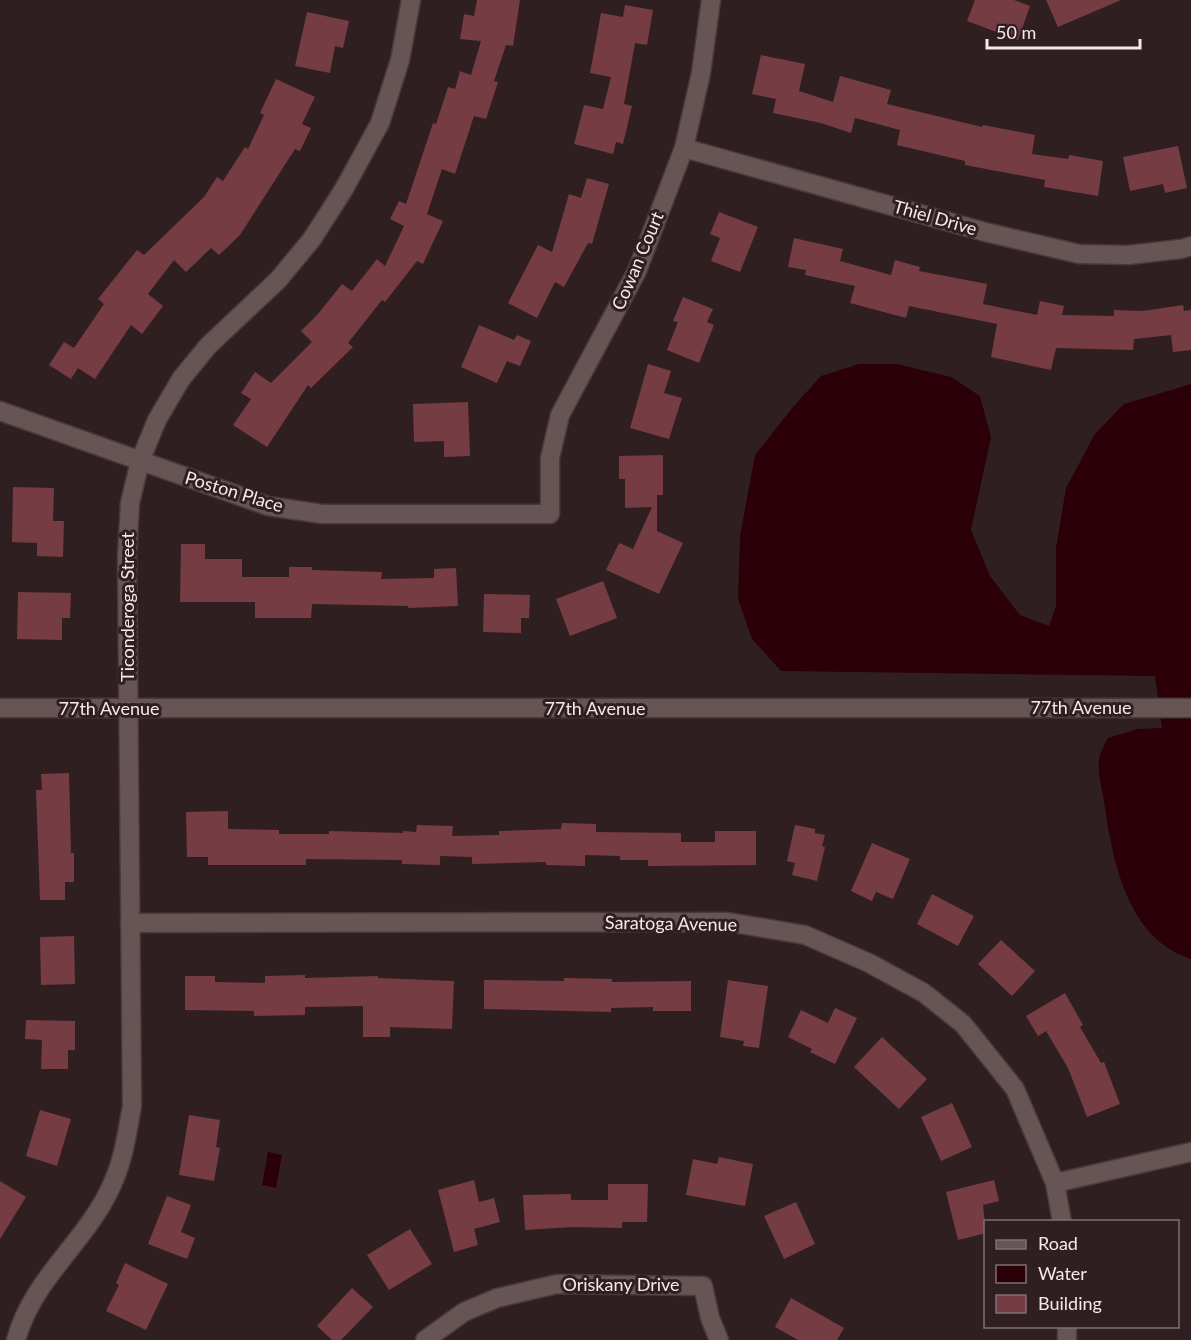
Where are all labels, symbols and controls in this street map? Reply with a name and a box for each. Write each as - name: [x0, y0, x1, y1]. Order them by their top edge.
- scale bar: [987, 12, 1140, 50]
- text: 50 m: [996, 21, 1036, 43]
- street label: Thiel Drive: [891, 195, 980, 239]
- street label: Cowan Court: [607, 208, 668, 313]
- street label: Poston Place: [183, 466, 286, 516]
- street label: Ticonderoga Street: [116, 532, 138, 682]
- street label: 77th Avenue: [1031, 696, 1131, 718]
- street label: 77th Avenue: [59, 697, 159, 719]
- street label: 77th Avenue: [545, 697, 645, 719]
- street label: Saratoga Avenue: [605, 911, 737, 935]
- legend: [984, 1220, 1179, 1328]
- text: Road: [1038, 1232, 1078, 1254]
- text: Water: [1038, 1262, 1087, 1284]
- street label: Oriskany Drive: [562, 1273, 680, 1295]
- text: Building: [1038, 1292, 1102, 1314]

